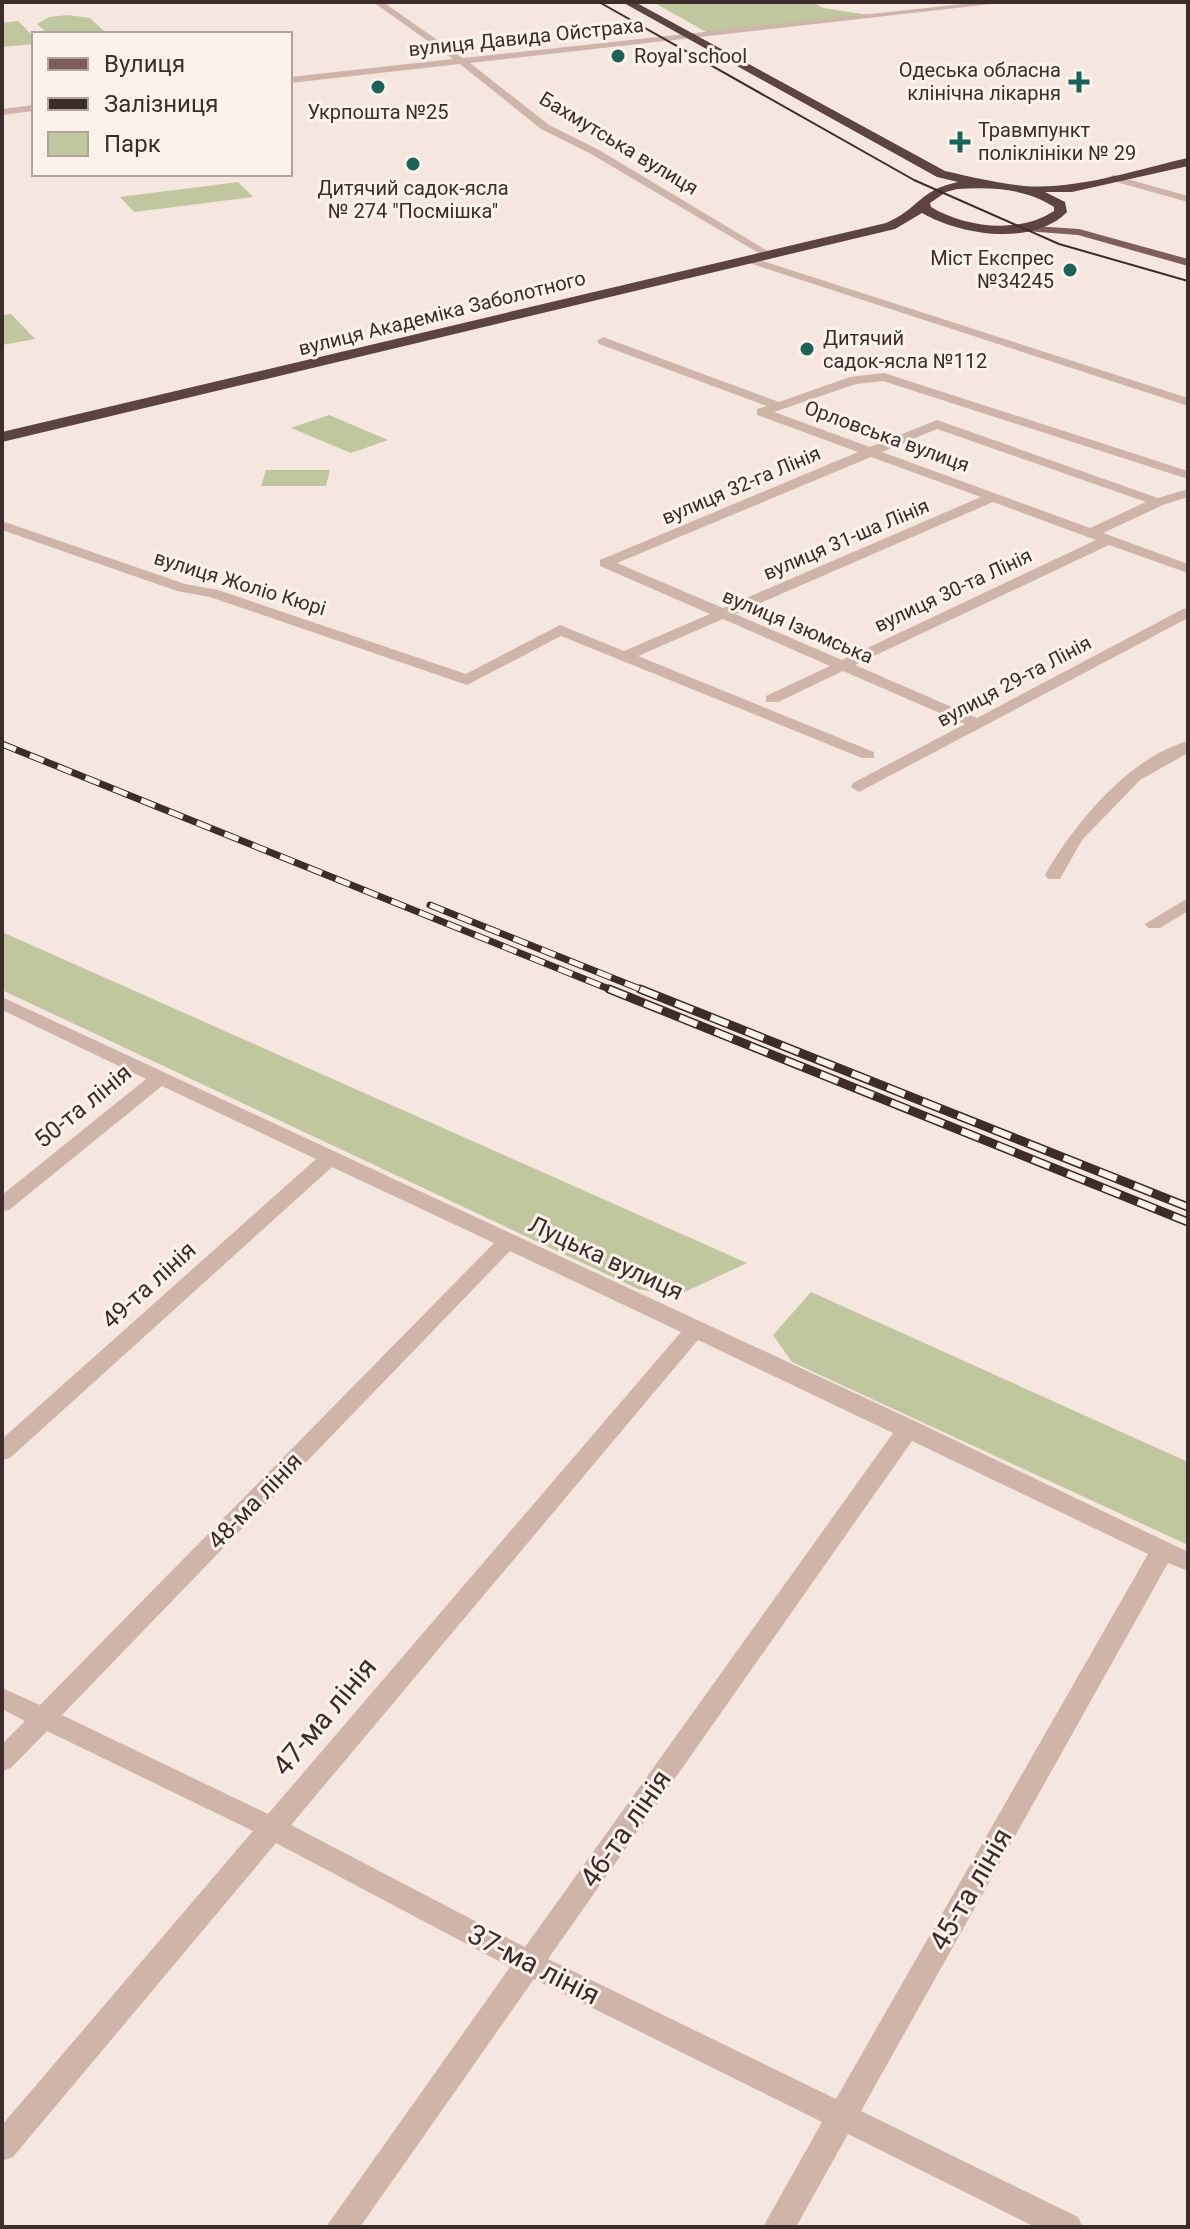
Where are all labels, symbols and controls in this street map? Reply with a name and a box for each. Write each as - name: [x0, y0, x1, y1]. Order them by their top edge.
- street label: вулиця Давида Ойстраха: [407, 13, 645, 61]
- legend: [32, 32, 292, 176]
- place label: Royal school: [634, 44, 747, 68]
- marker: Royal school: [609, 47, 627, 65]
- text: Вулиця: [104, 50, 185, 78]
- place label: Одеська обласна клінічна лікарня: [899, 58, 1061, 105]
- marker: Одеська обласна клінічна лікарня: [1068, 71, 1090, 93]
- marker: Укрпошта №25: [369, 78, 387, 96]
- street label: Бахмутська вулиця: [535, 86, 703, 200]
- text: Залізниця: [104, 90, 218, 118]
- place label: Укрпошта №25: [307, 100, 449, 124]
- place label: Травмпункт поліклініки № 29: [978, 118, 1136, 165]
- text: Парк: [104, 130, 161, 158]
- marker: Травмпункт поліклініки № 29: [949, 131, 971, 153]
- marker: Дитячий садок-ясла № 274 "Посмішка": [404, 155, 422, 173]
- place label: Дитячий садок-ясла № 274 "Посмішка": [317, 176, 509, 223]
- place label: Міст Експрес №34245: [930, 246, 1054, 293]
- marker: Міст Експрес №34245: [1061, 261, 1079, 279]
- street label: вулиця Академіка Заболотного: [296, 266, 588, 360]
- place label: Дитячий садок-ясла №112: [823, 326, 987, 373]
- marker: Дитячий садок-ясла №112: [798, 340, 816, 358]
- street label: Орловська вулиця: [801, 395, 973, 477]
- street label: вулиця 32-га Лінія: [658, 441, 824, 529]
- street label: вулиця 31-ша Лінія: [759, 493, 933, 585]
- street label: вулиця 30-та Лінія: [870, 543, 1036, 637]
- street label: вулиця Жоліо Кюрі: [151, 545, 329, 621]
- street label: вулиця Ізюмська: [719, 583, 877, 669]
- street label: вулиця 29-та Лінія: [933, 630, 1095, 732]
- street label: 50-та лінія: [29, 1058, 137, 1154]
- street label: Луцька вулиця: [524, 1210, 688, 1306]
- street label: 49-та лінія: [96, 1236, 202, 1334]
- street label: 48-ма лінія: [202, 1447, 308, 1555]
- street label: 47-ма лінія: [266, 1651, 383, 1782]
- street label: 46-та лінія: [573, 1763, 678, 1893]
- street label: 45-та лінія: [922, 1822, 1019, 1956]
- street label: 37-ма лінія: [462, 1917, 605, 2012]

